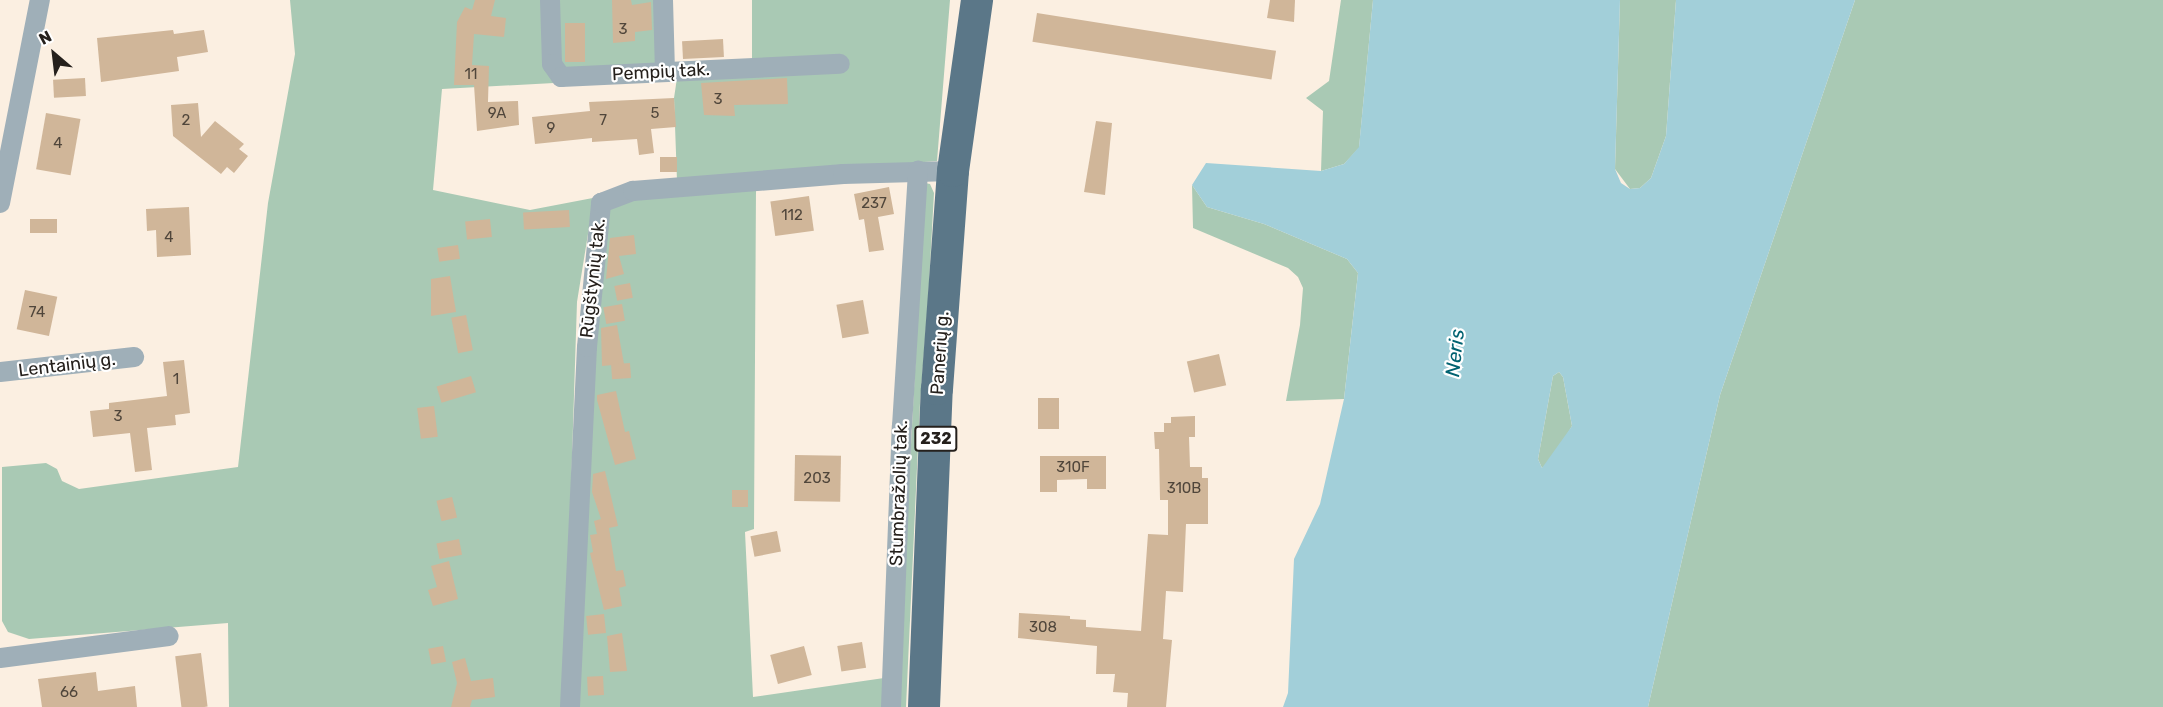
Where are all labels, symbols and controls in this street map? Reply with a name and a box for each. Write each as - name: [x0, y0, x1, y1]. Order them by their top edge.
- house number: 3: [618, 21, 628, 39]
- north arrow: [24, 24, 84, 84]
- text: N: [36, 27, 55, 49]
- street label: Pempių tak.: [611, 59, 711, 85]
- house number: 11: [465, 66, 477, 84]
- house number: 3: [713, 91, 723, 109]
- house number: 9A: [488, 105, 506, 123]
- house number: 5: [651, 105, 659, 123]
- house number: 2: [182, 112, 190, 130]
- house number: 7: [599, 112, 607, 130]
- house number: 9: [547, 120, 555, 138]
- house number: 4: [53, 135, 63, 153]
- house number: 237: [861, 195, 887, 213]
- house number: 112: [781, 207, 803, 225]
- street label: Rūgštynių tak.: [576, 217, 610, 339]
- house number: 4: [164, 229, 174, 247]
- house number: 74: [29, 304, 45, 322]
- street label: Panerių g.: [926, 310, 954, 396]
- water label: Neris: [1441, 328, 1469, 378]
- street label: Lentainių g.: [17, 348, 117, 382]
- house number: 1: [173, 371, 179, 389]
- house number: 3: [113, 408, 123, 426]
- street label: Stumbražolių tak.: [886, 419, 912, 567]
- road number: 232: [914, 426, 958, 452]
- house number: 310F: [1056, 459, 1090, 477]
- house number: 203: [803, 470, 831, 488]
- house number: 310B: [1167, 480, 1201, 498]
- house number: 308: [1029, 619, 1057, 637]
- house number: 66: [60, 684, 78, 702]

